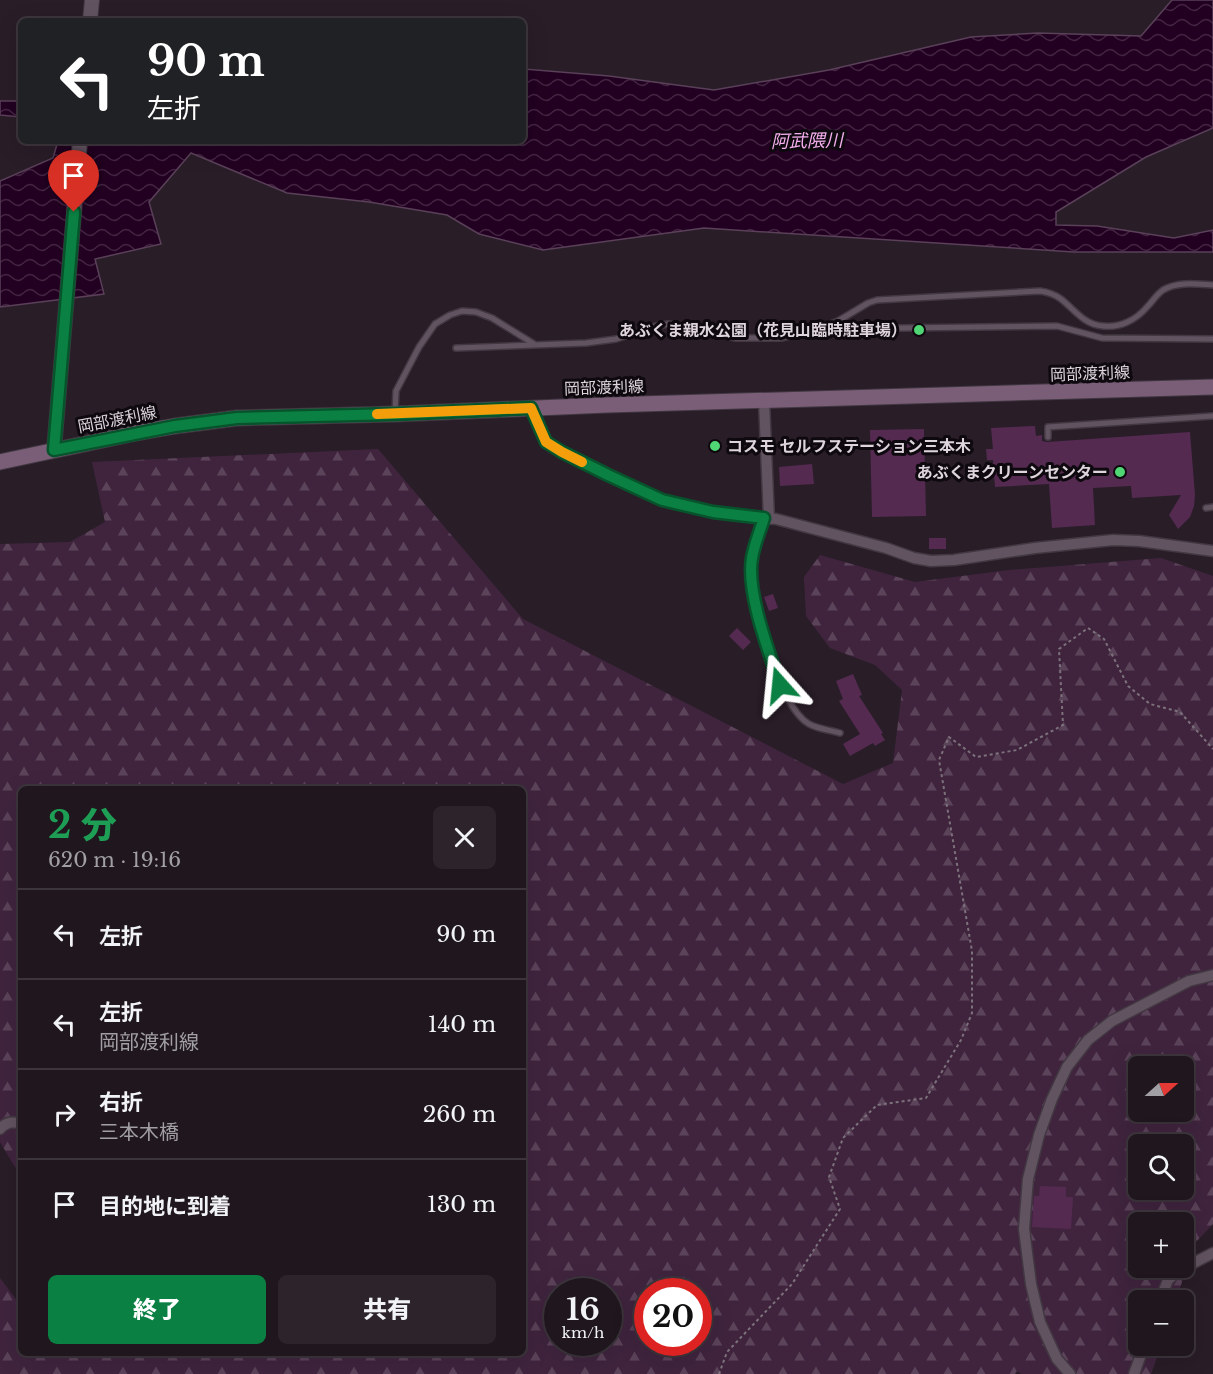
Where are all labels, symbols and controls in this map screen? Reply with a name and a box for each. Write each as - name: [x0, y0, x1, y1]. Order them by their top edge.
- text: 90 m: [147, 35, 265, 87]
- icon: left: [48, 42, 126, 120]
- text: 左折: [147, 92, 201, 125]
- water label: 阿武隈川: [771, 129, 845, 153]
- pin: [48, 150, 99, 212]
- icon: arrive: [57, 159, 90, 192]
- place label: あぶくま親水公園（花見山臨時駐車場）: [619, 320, 907, 340]
- marker: あぶくま親水公園（花見山臨時駐車場）: [912, 323, 926, 337]
- street label: 岡部渡利線: [1050, 362, 1130, 384]
- street label: 岡部渡利線: [564, 376, 644, 398]
- street label: 岡部渡利線: [76, 402, 158, 436]
- place label: コスモ セルフステーション三本木: [727, 436, 971, 456]
- marker: コスモ セルフステーション三本木: [708, 439, 722, 453]
- place label: あぶくまクリーンセンター: [917, 462, 1108, 482]
- marker: あぶくまクリーンセンター: [1113, 465, 1127, 479]
- position arrow: [748, 653, 812, 717]
- text: 2 分: [48, 803, 117, 848]
- button: close: [433, 806, 496, 869]
- text: 620 m · 19:16: [48, 848, 181, 872]
- icon: left: [48, 918, 81, 951]
- text: 90 m: [436, 921, 496, 948]
- text: 左折: [99, 923, 143, 950]
- text: 左折: [99, 999, 143, 1026]
- icon: left: [48, 1008, 81, 1041]
- text: 140 m: [428, 1011, 496, 1038]
- text: 岡部渡利線: [99, 1030, 199, 1054]
- north arrow: [1128, 1056, 1194, 1122]
- map controls: [1128, 1056, 1194, 1356]
- text: 右折: [99, 1089, 143, 1116]
- icon: right: [48, 1098, 81, 1131]
- text: 260 m: [423, 1101, 496, 1128]
- text: 三本木橋: [99, 1120, 179, 1144]
- button: search: [1128, 1134, 1194, 1200]
- icon: arrive: [48, 1188, 81, 1221]
- text: 130 m: [427, 1191, 496, 1218]
- text: 目的地に到着: [99, 1193, 231, 1220]
- button: +: [1128, 1212, 1194, 1278]
- button: 終了: [48, 1275, 266, 1344]
- button: 共有: [278, 1275, 496, 1344]
- speed limit sign: 20: [634, 1278, 712, 1356]
- button: −: [1128, 1290, 1194, 1356]
- text: 16: [566, 1291, 600, 1328]
- text: km/h: [562, 1323, 604, 1342]

